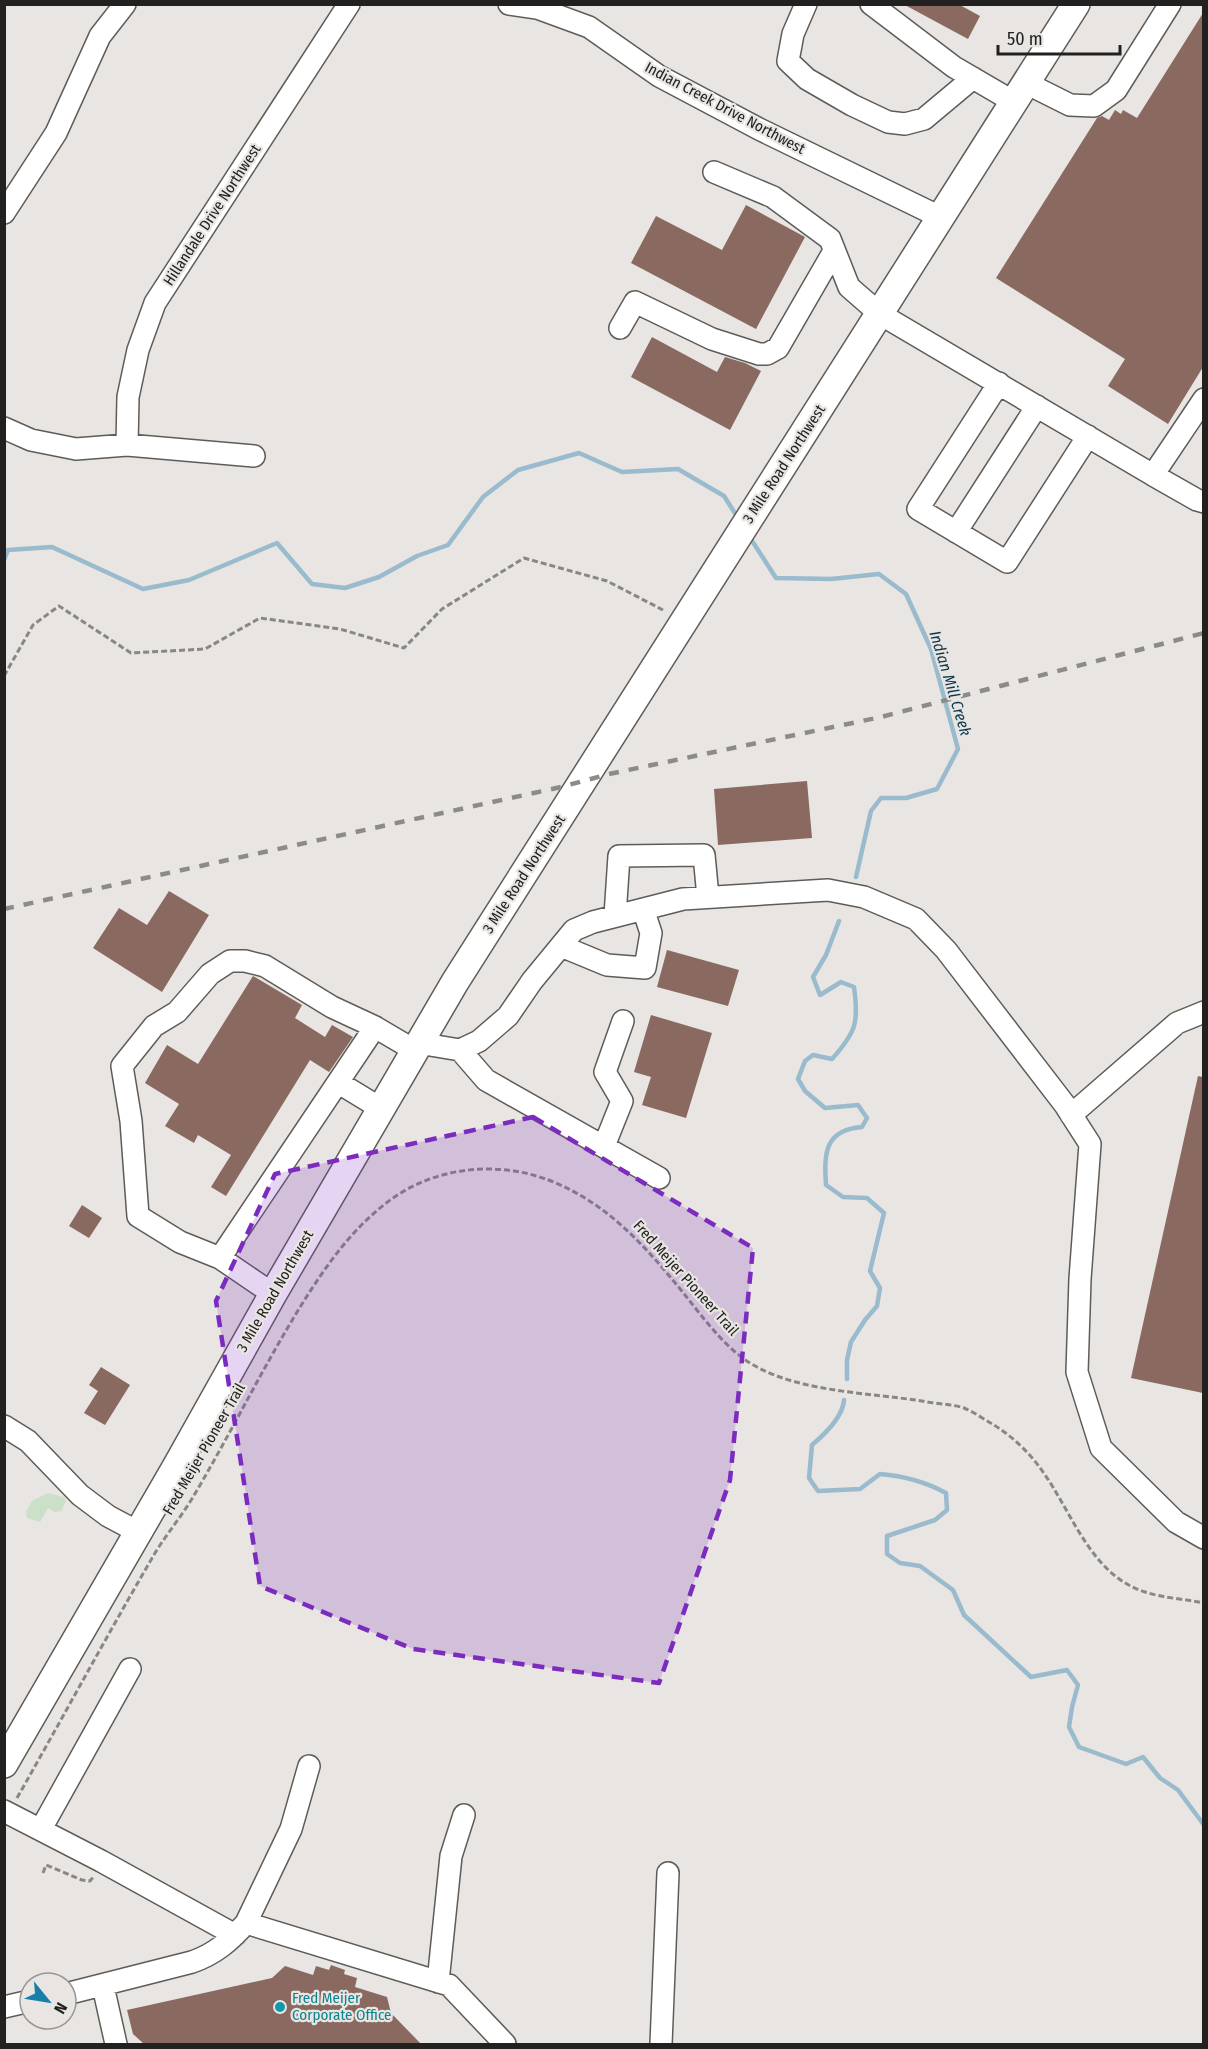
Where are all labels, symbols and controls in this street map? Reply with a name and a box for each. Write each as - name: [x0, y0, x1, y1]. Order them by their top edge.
- scale bar: [998, 18, 1120, 56]
- text: 50 m: [1007, 28, 1043, 50]
- street label: Indian Creek Drive Northwest: [642, 58, 808, 158]
- street label: Hillandale Drive Northwest: [160, 141, 265, 289]
- street label: 3 Mile Road Northwest: [739, 401, 829, 527]
- water label: Indian Mill Creek: [926, 628, 976, 738]
- street label: 3 Mile Road Northwest: [479, 811, 569, 937]
- street label: Fred Meijer Pioneer Trail: [629, 1217, 743, 1339]
- street label: 3 Mile Road Northwest: [233, 1227, 317, 1355]
- street label: Fred Meijer Pioneer Trail: [159, 1380, 249, 1518]
- north arrow: [18, 1971, 78, 2031]
- place label: Fred Meijer Corporate Office: [292, 1989, 391, 2024]
- text: N: [50, 1999, 71, 2017]
- marker: Fred Meijer Corporate Office: [273, 2000, 287, 2014]

